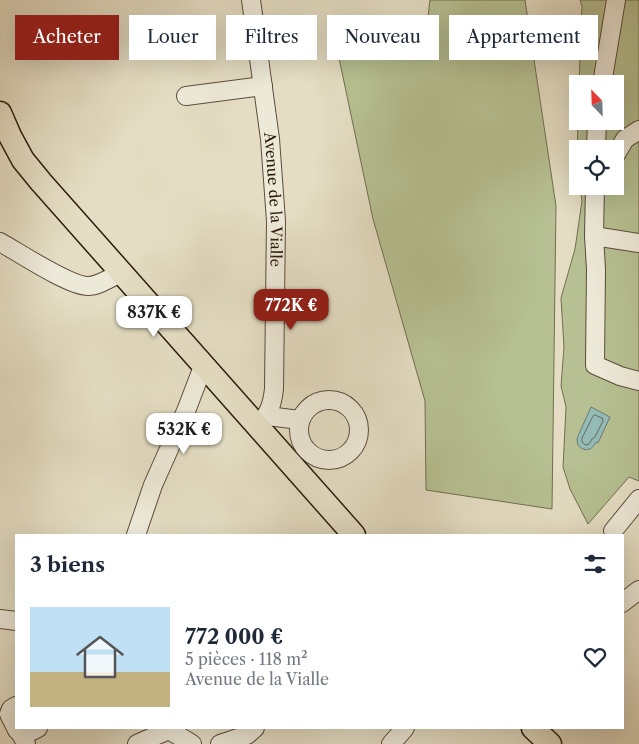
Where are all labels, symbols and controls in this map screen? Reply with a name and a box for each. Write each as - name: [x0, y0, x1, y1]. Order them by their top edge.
- chip: Acheter: [15, 15, 119, 60]
- chip: Louer: [129, 15, 216, 60]
- chip: Filtres: [226, 15, 317, 60]
- chip: Nouveau: [327, 15, 439, 60]
- chip: Appartement: [449, 15, 598, 60]
- north arrow: [569, 75, 624, 130]
- map controls: [569, 75, 624, 195]
- street label: Avenue de la Vialle: [260, 130, 286, 267]
- button: locate: [569, 140, 624, 195]
- pin: 772K €: [250, 288, 332, 331]
- text: 772K €: [265, 295, 317, 315]
- pin: 837K €: [113, 296, 195, 338]
- text: 837K €: [127, 302, 181, 322]
- pin: 532K €: [143, 412, 225, 455]
- text: 532K €: [157, 419, 211, 439]
- icon: filters: [581, 550, 609, 578]
- text: 3 biens: [30, 552, 105, 577]
- text: 772 000 €: [185, 624, 283, 649]
- icon: home: [70, 627, 130, 687]
- icon: heart: [581, 643, 609, 671]
- text: 5 pièces · 118 m²: [185, 649, 308, 669]
- text: Avenue de la Vialle: [185, 669, 329, 689]

